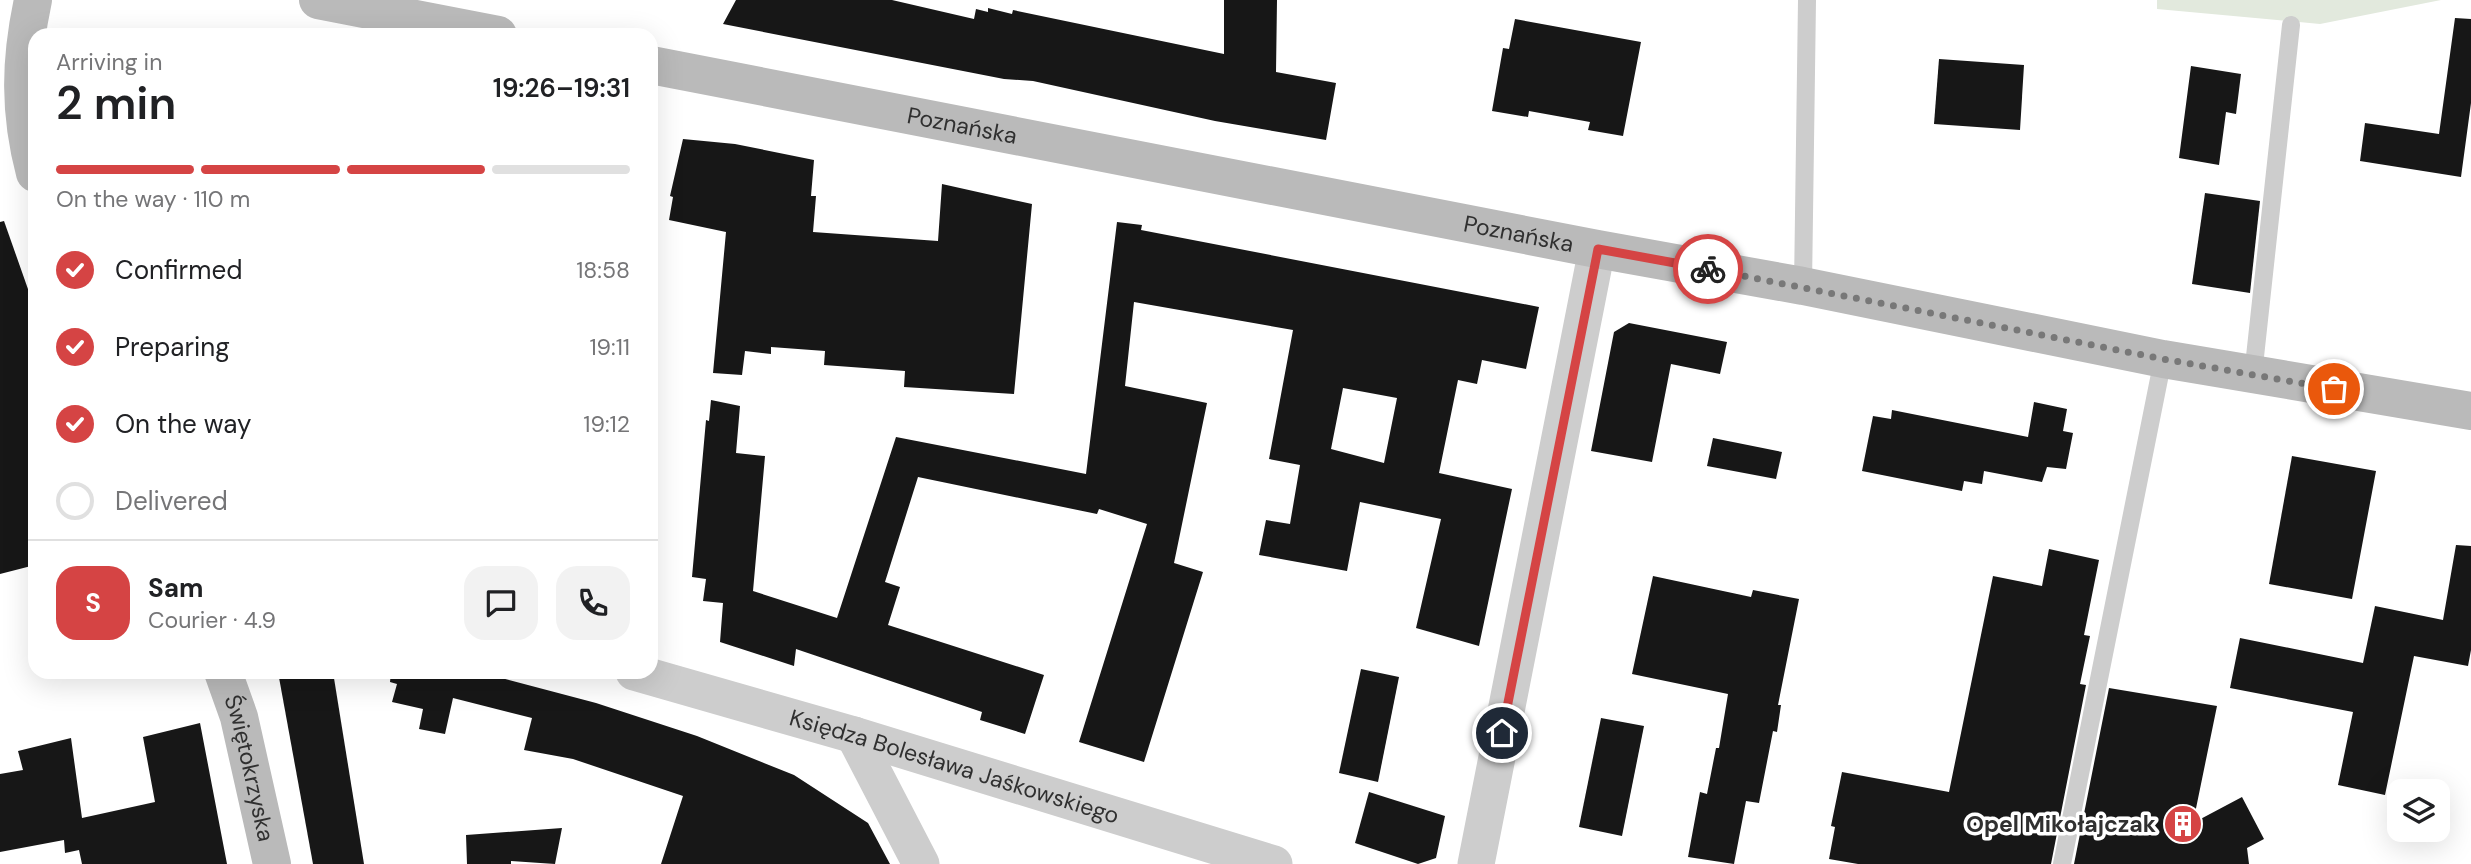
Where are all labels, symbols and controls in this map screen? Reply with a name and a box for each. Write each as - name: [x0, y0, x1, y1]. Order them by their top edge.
- text: Arriving in: [56, 47, 162, 77]
- text: 19:26–19:31: [493, 71, 630, 105]
- text: 2 min: [56, 73, 176, 133]
- street label: Poznańska: [905, 100, 1020, 151]
- text: On the way · 110 m: [56, 184, 250, 214]
- street label: Poznańska: [1461, 208, 1576, 259]
- courier: [1673, 234, 1743, 304]
- icon: bike: [1689, 250, 1727, 288]
- icon: check: [56, 251, 94, 289]
- text: Confirmed: [115, 253, 242, 287]
- text: 18:58: [576, 255, 630, 285]
- icon: check: [56, 328, 94, 366]
- text: Preparing: [115, 330, 230, 364]
- text: 19:11: [589, 332, 630, 362]
- pin: [2304, 359, 2364, 419]
- icon: bag: [2315, 370, 2353, 408]
- icon: check: [56, 405, 94, 443]
- text: On the way: [115, 407, 251, 441]
- text: 19:12: [583, 409, 630, 439]
- text: Delivered: [115, 484, 228, 518]
- button: chat: [464, 566, 538, 640]
- button: phone: [556, 566, 630, 640]
- text: Sam: [148, 571, 203, 605]
- text: S: [85, 586, 101, 620]
- text: Courier · 4.9: [148, 605, 276, 635]
- street label: Świętokrzyska: [217, 691, 281, 844]
- street label: Księdza Bolesława Jaśkowskiego: [786, 702, 1123, 831]
- pin: [1472, 703, 1532, 763]
- icon: home: [1483, 714, 1521, 752]
- map controls: [2387, 779, 2450, 842]
- button: layers: [2387, 779, 2450, 842]
- building icon: Opel Mikołajczak: [2162, 803, 2204, 845]
- place label: Opel Mikołajczak: [1966, 809, 2156, 839]

